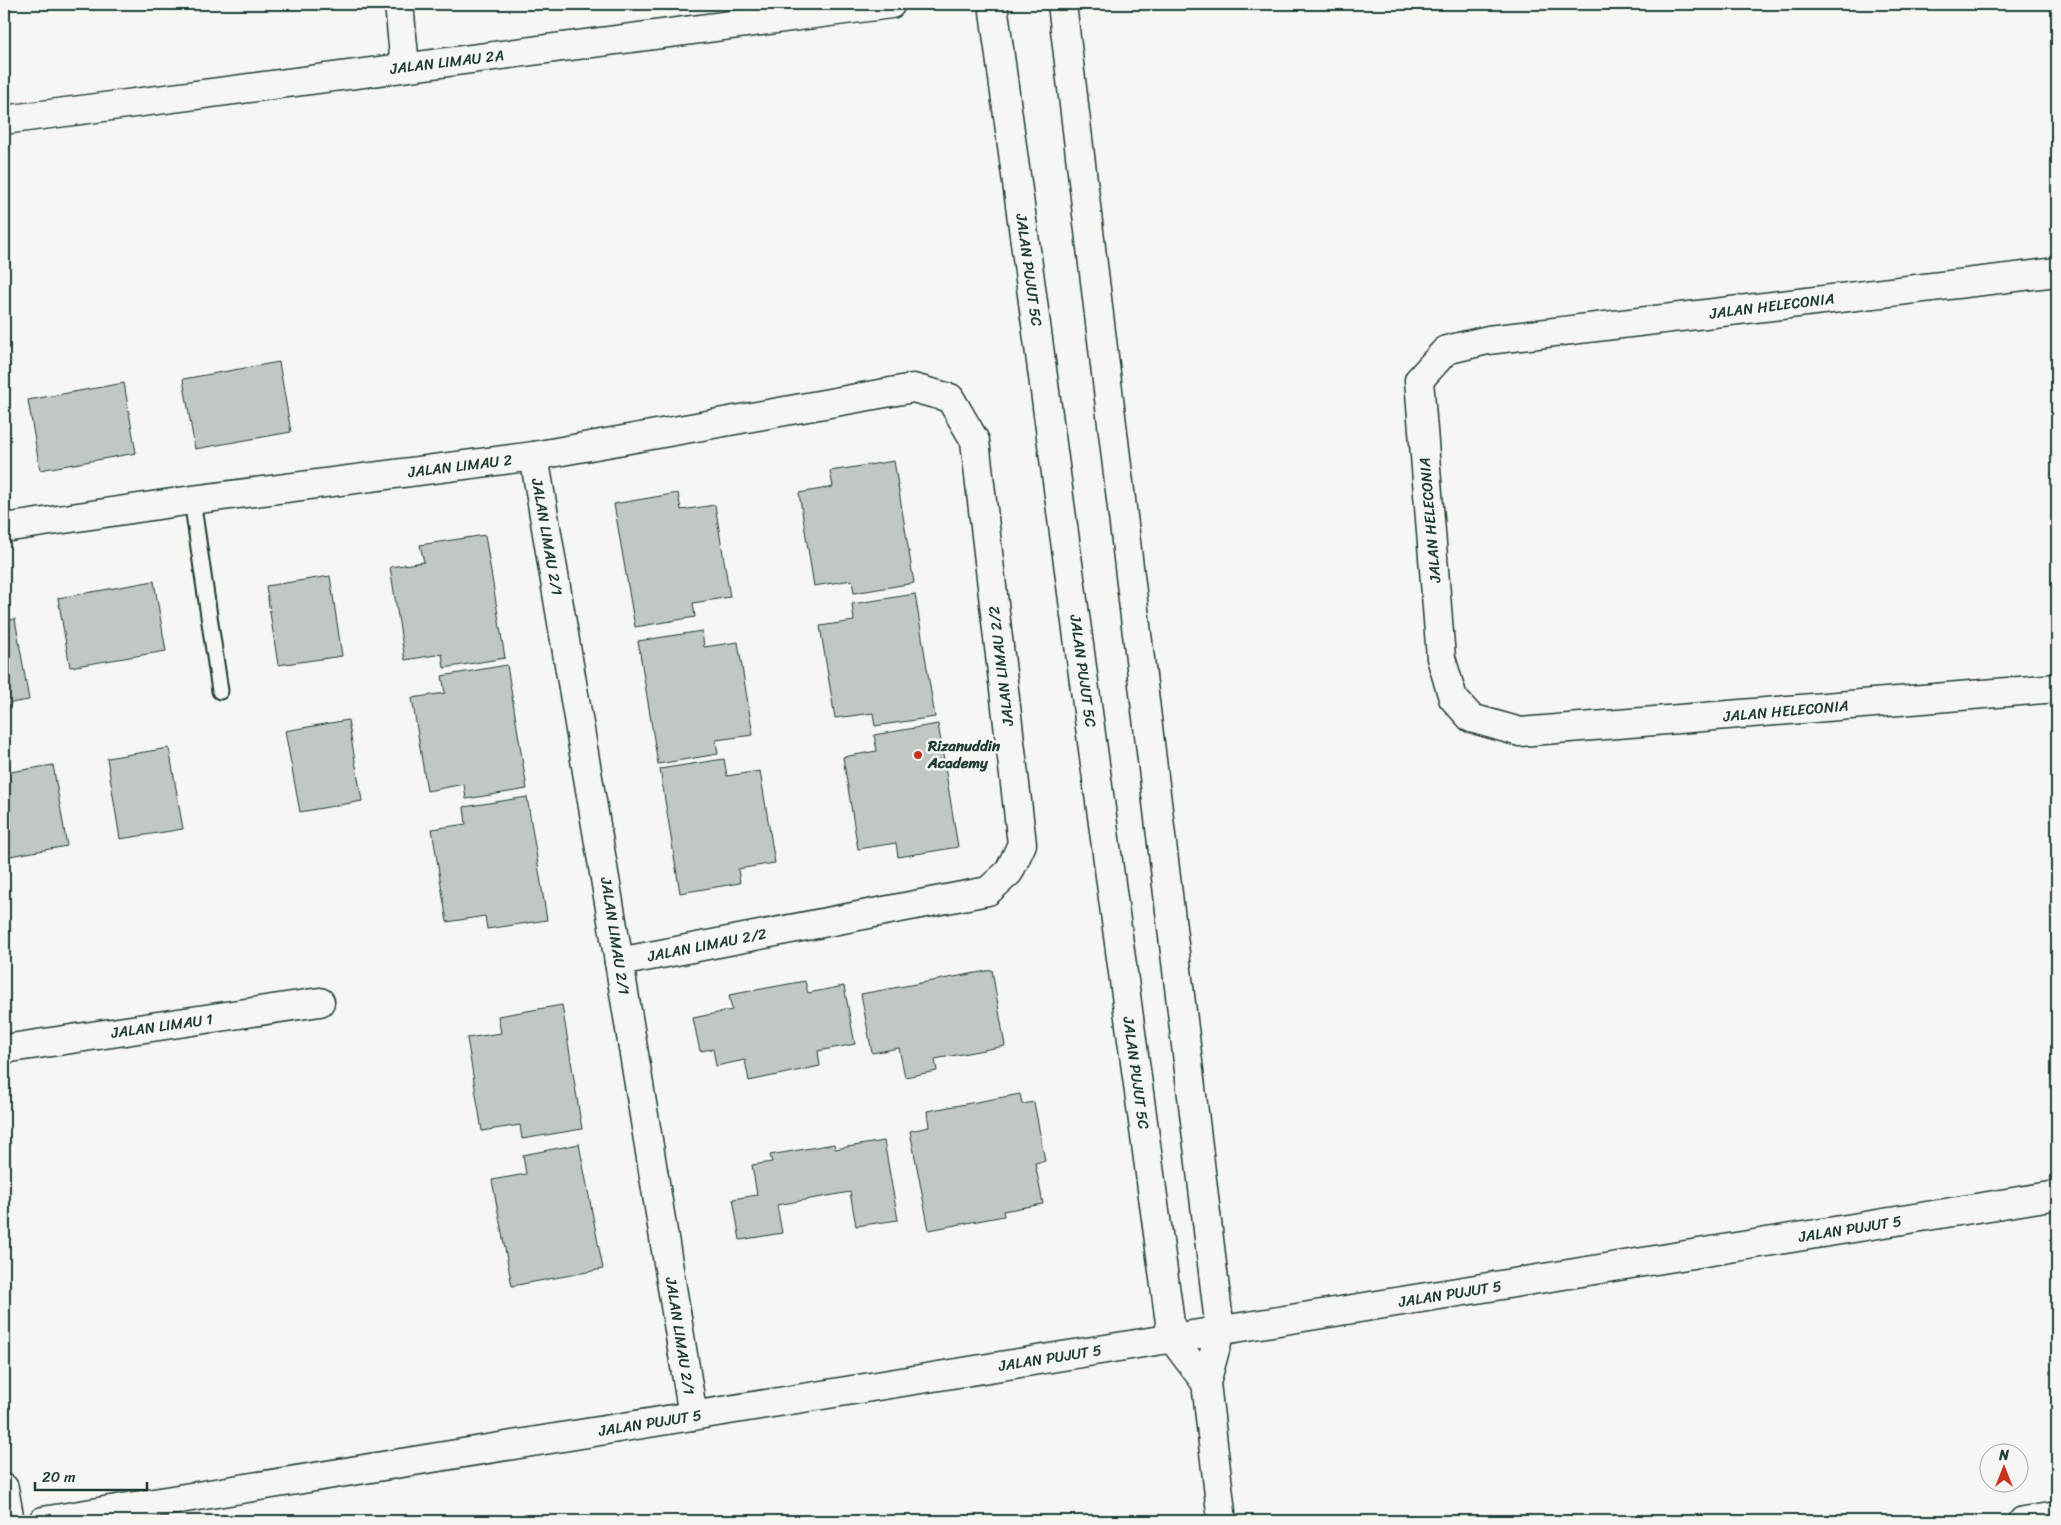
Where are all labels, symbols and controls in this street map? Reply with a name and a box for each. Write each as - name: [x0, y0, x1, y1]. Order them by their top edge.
- street label: JALAN LIMAU 2A: [388, 42, 505, 82]
- street label: JALAN PUJUT 5C: [1008, 211, 1050, 329]
- street label: JALAN HELECONIA: [1707, 285, 1836, 327]
- street label: JALAN LIMAU 2: [406, 447, 514, 485]
- street label: JALAN HELECONIA: [1412, 456, 1449, 585]
- street label: JALAN LIMAU 2/1: [524, 475, 570, 598]
- street label: JALAN LIMAU 2/2: [981, 604, 1021, 728]
- street label: JALAN PUJUT 5C: [1062, 612, 1104, 730]
- street label: JALAN HELECONIA: [1721, 693, 1850, 730]
- place label: Rizanuddin Academy: [927, 733, 1001, 776]
- marker: Rizanuddin Academy: [912, 749, 924, 761]
- street label: JALAN LIMAU 2/1: [593, 874, 637, 997]
- street label: JALAN LIMAU 2/2: [644, 921, 769, 969]
- street label: JALAN LIMAU 1: [109, 1006, 214, 1046]
- street label: JALAN PUJUT 5C: [1115, 1014, 1157, 1132]
- street label: JALAN PUJUT 5: [1796, 1208, 1903, 1250]
- street label: JALAN PUJUT 5: [1396, 1273, 1503, 1315]
- street label: JALAN LIMAU 2/1: [658, 1274, 702, 1397]
- street label: JALAN PUJUT 5: [996, 1337, 1103, 1379]
- street label: JALAN PUJUT 5: [596, 1402, 703, 1444]
- north arrow: [1978, 1442, 2028, 1492]
- text: N: [1998, 1443, 2009, 1468]
- scale bar: [35, 1460, 148, 1492]
- text: 20 m: [42, 1464, 76, 1490]

